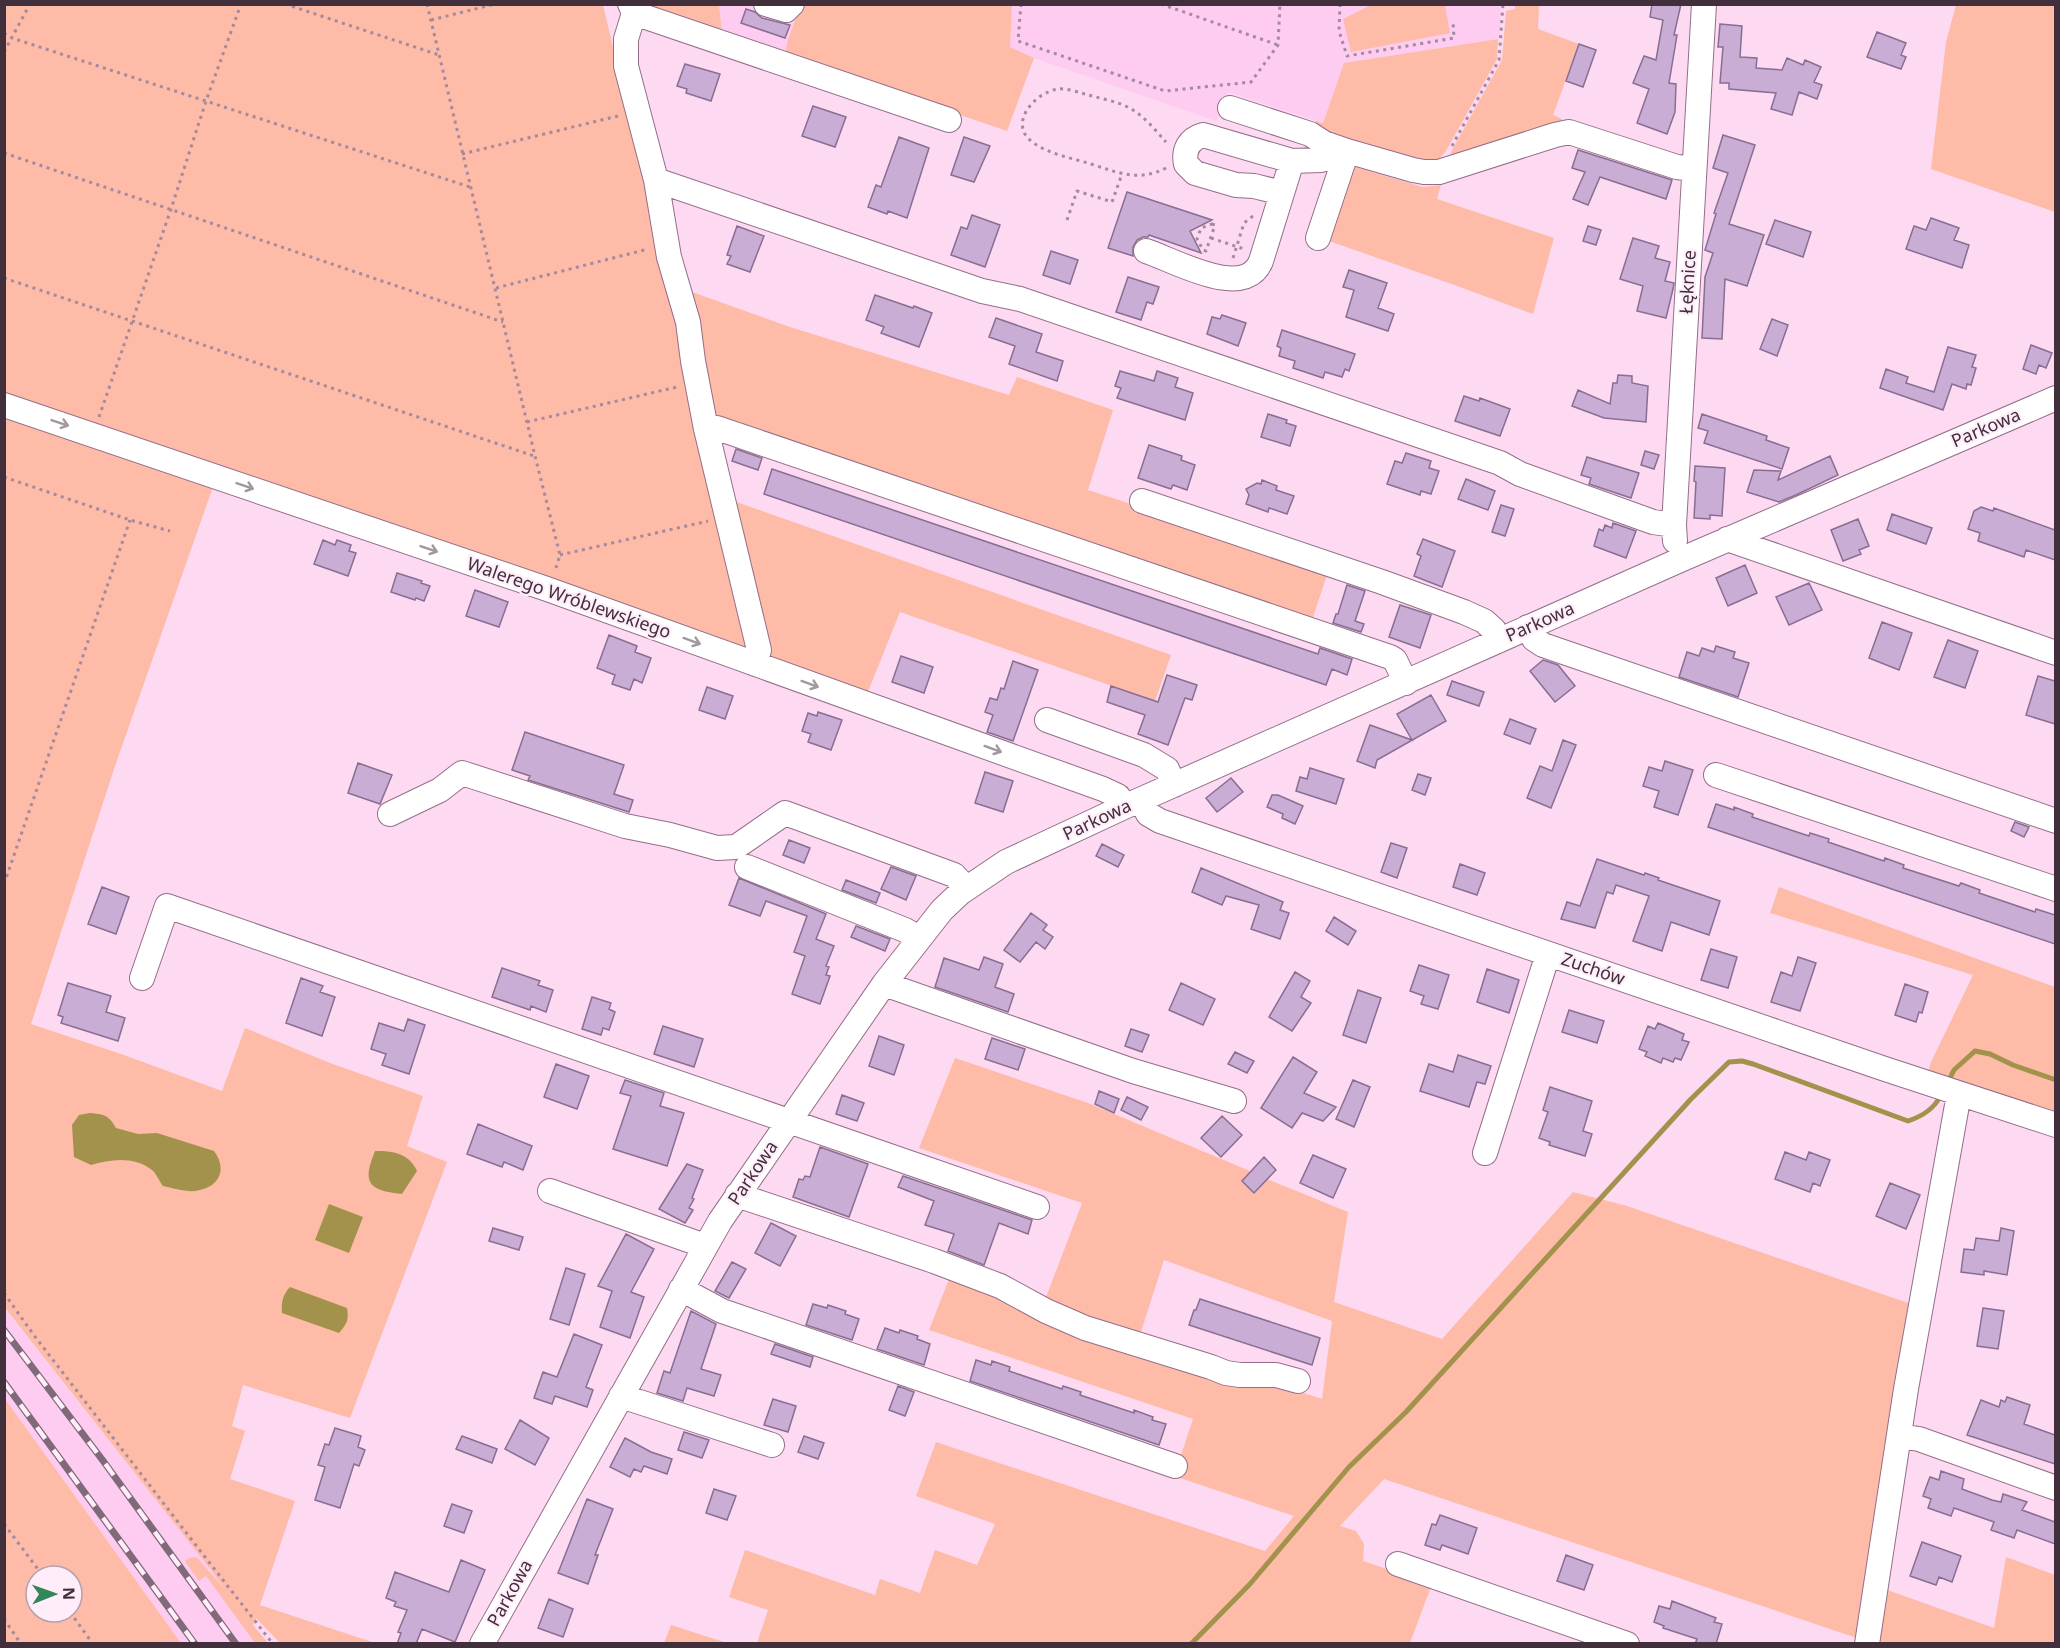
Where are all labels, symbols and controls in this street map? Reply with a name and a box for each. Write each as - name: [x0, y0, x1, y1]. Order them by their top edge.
- street label: Łęknice: [1673, 249, 1701, 314]
- street label: Parkowa: [1947, 402, 2024, 452]
- one-way arrow: [50, 419, 69, 430]
- one-way arrow: [235, 481, 254, 492]
- one-way arrow: [419, 544, 438, 555]
- street label: Walerego Wróblewskiego: [464, 551, 675, 643]
- street label: Parkowa: [1501, 595, 1578, 647]
- one-way arrow: [683, 637, 701, 648]
- one-way arrow: [800, 679, 818, 690]
- one-way arrow: [983, 745, 1002, 756]
- street label: Parkowa: [1059, 793, 1135, 845]
- street label: Zuchów: [1558, 946, 1628, 990]
- street label: Parkowa: [722, 1136, 782, 1209]
- street label: Parkowa: [481, 1555, 537, 1630]
- north arrow: [24, 1564, 84, 1624]
- text: N: [58, 1587, 80, 1600]

